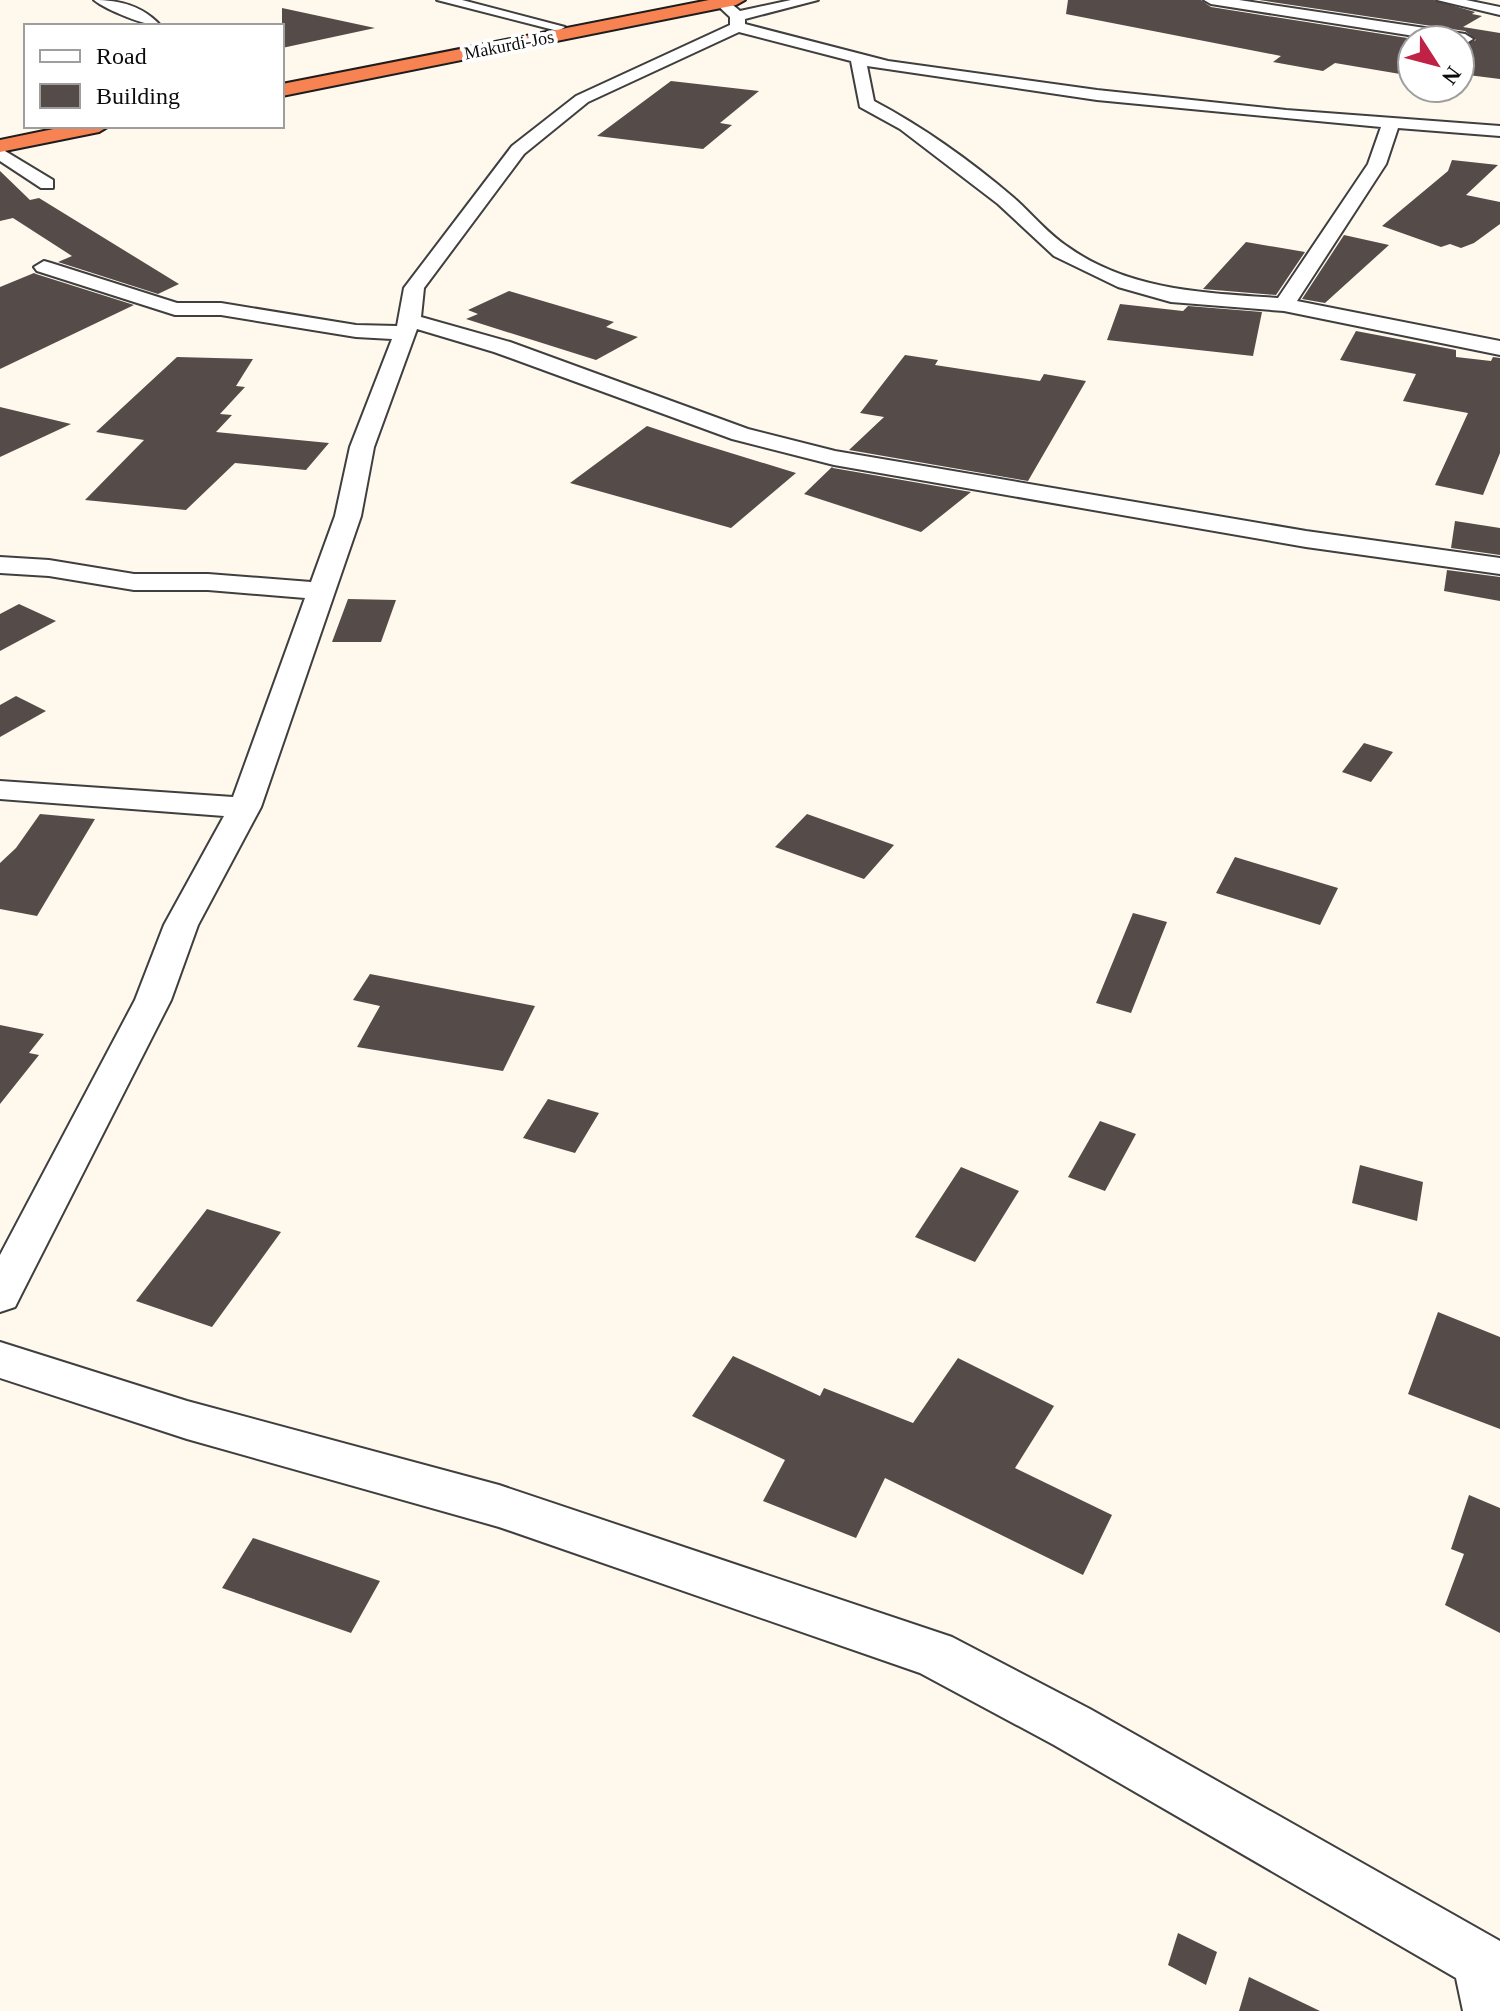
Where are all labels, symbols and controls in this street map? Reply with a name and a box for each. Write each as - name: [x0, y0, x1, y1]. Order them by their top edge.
- legend: [24, 24, 284, 128]
- north arrow: [1396, 24, 1476, 104]
- street label: Makurdi-Jos: [462, 27, 556, 63]
- text: Road: [96, 43, 147, 69]
- text: N: [1437, 62, 1467, 89]
- text: Building: [96, 83, 180, 109]

